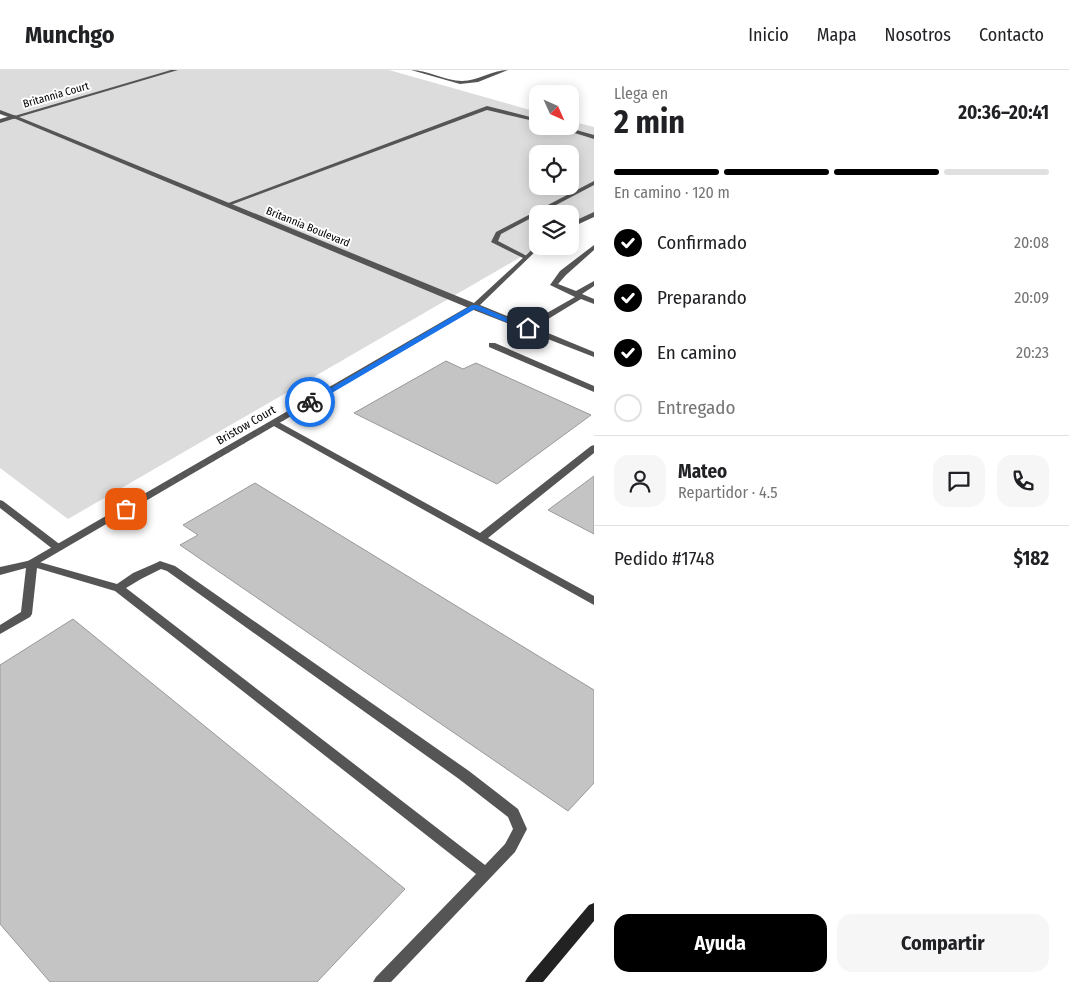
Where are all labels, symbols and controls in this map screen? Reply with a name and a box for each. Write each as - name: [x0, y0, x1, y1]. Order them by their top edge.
- text: Munchgo: [25, 21, 115, 49]
- text: Inicio: [748, 24, 789, 46]
- text: Mapa: [817, 24, 857, 46]
- text: Nosotros: [885, 24, 951, 46]
- text: Contacto: [979, 24, 1044, 46]
- street label: Britannia Court: [21, 79, 91, 111]
- text: Llega en: [614, 84, 668, 103]
- north arrow: [529, 85, 579, 135]
- map controls: [529, 85, 579, 255]
- text: 20:36–20:41: [958, 101, 1049, 124]
- text: 2 min: [614, 103, 685, 141]
- button: locate: [529, 145, 579, 195]
- text: En camino · 120 m: [614, 183, 730, 202]
- street label: Britannia Boulevard: [264, 204, 352, 250]
- button: layers: [529, 205, 579, 255]
- icon: check: [614, 229, 642, 257]
- text: Confirmado: [657, 231, 747, 254]
- text: 20:08: [1014, 233, 1049, 252]
- icon: check: [614, 284, 642, 312]
- text: Preparando: [657, 286, 747, 309]
- text: 20:09: [1014, 288, 1049, 307]
- pin: [507, 307, 549, 349]
- icon: home: [514, 314, 542, 342]
- icon: check: [614, 339, 642, 367]
- text: En camino: [657, 341, 737, 364]
- text: 20:23: [1016, 343, 1049, 362]
- courier: [285, 377, 335, 427]
- icon: bike: [296, 388, 324, 416]
- text: Entregado: [657, 396, 736, 419]
- street label: Bristow Court: [214, 402, 278, 448]
- button: person: [614, 455, 666, 507]
- button: chat: [933, 455, 985, 507]
- button: phone: [997, 455, 1049, 507]
- text: Mateo: [678, 460, 727, 483]
- text: Repartidor · 4.5: [678, 483, 778, 502]
- pin: [105, 488, 147, 530]
- icon: bag: [112, 495, 140, 523]
- text: Pedido #1748: [614, 547, 715, 570]
- text: $182: [1013, 547, 1049, 570]
- button: Ayuda: [614, 914, 827, 972]
- button: Compartir: [837, 914, 1049, 972]

